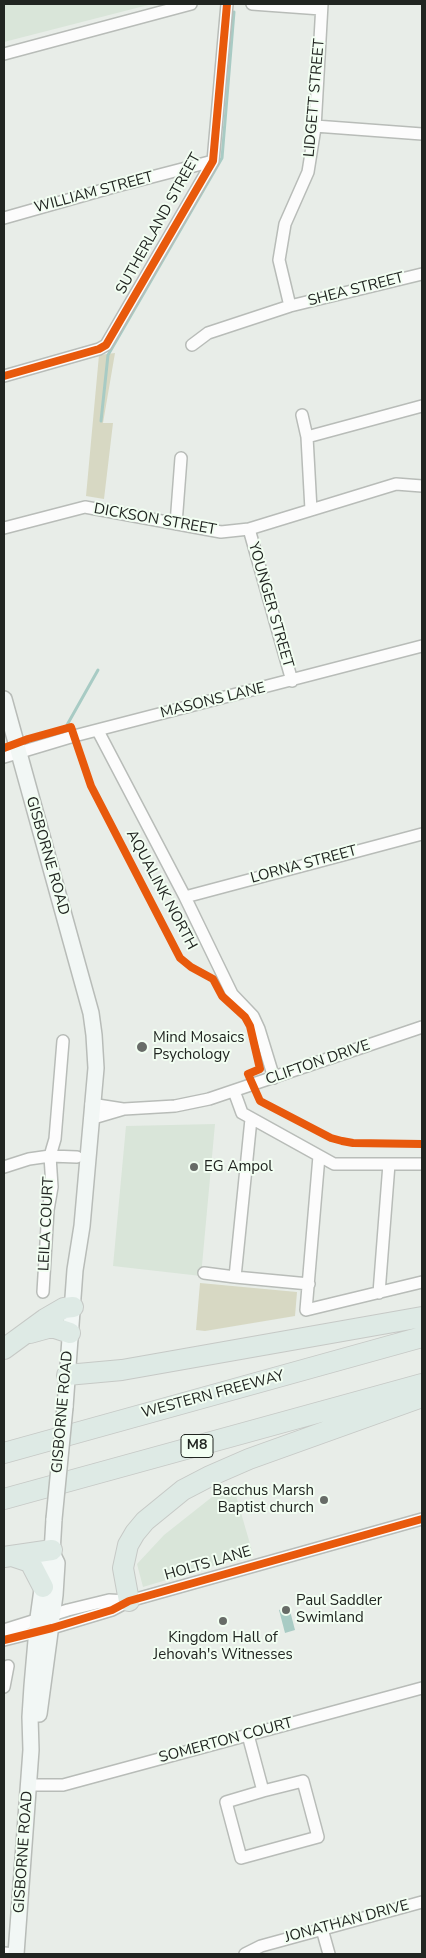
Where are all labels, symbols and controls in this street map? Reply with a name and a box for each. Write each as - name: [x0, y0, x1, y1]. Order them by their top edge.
- street label: LIDGETT STREET: [301, 38, 329, 158]
- street label: SUTHERLAND STREET: [113, 150, 205, 298]
- street label: WILLIAM STREET: [33, 168, 155, 218]
- street label: SHEA STREET: [306, 269, 406, 311]
- street label: DICKSON STREET: [92, 500, 218, 540]
- street label: YOUNGER STREET: [243, 540, 297, 670]
- street label: MASONS LANE: [159, 679, 267, 723]
- street label: GISBORNE ROAD: [21, 795, 73, 917]
- street label: AQUALINK NORTH: [122, 827, 200, 953]
- street label: LORNA STREET: [249, 842, 359, 888]
- place label: Mind Mosaics Psychology: [153, 1029, 244, 1064]
- street label: CLIFTON DRIVE: [263, 1037, 373, 1089]
- marker: Mind Mosaics Psychology: [135, 1040, 149, 1054]
- place label: EG Ampol: [204, 1158, 273, 1176]
- marker: EG Ampol: [188, 1161, 200, 1173]
- street label: LEILA COURT: [36, 1176, 58, 1272]
- street label: GISBORNE ROAD: [49, 1350, 77, 1474]
- street label: WESTERN FREEWAY: [140, 1367, 286, 1423]
- road number: M8: [181, 1434, 213, 1458]
- place label: Bacchus Marsh Baptist church: [212, 1482, 314, 1517]
- marker: Bacchus Marsh Baptist church: [318, 1494, 330, 1506]
- street label: HOLTS LANE: [162, 1543, 254, 1585]
- place label: Paul Saddler Swimland: [296, 1592, 382, 1627]
- marker: Paul Saddler Swimland: [280, 1604, 292, 1616]
- marker: Kingdom Hall of Jehovah's Witnesses: [217, 1615, 229, 1627]
- place label: Kingdom Hall of Jehovah's Witnesses: [153, 1629, 293, 1664]
- street label: SOMERTON COURT: [157, 1714, 295, 1768]
- street label: GISBORNE ROAD: [11, 1790, 37, 1914]
- street label: JONATHAN DRIVE: [283, 1897, 411, 1947]

